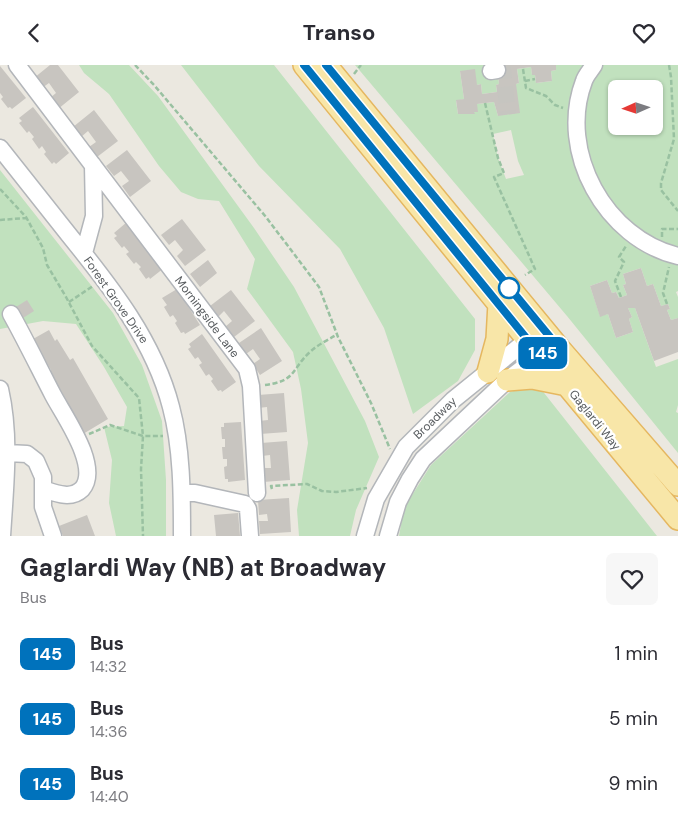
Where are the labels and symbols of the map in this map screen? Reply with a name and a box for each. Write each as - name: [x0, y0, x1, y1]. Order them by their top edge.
- north arrow: [608, 80, 662, 135]
- street label: Forest Grove Drive: [80, 253, 152, 347]
- street label: Morningside Lane: [171, 273, 243, 361]
- unlabelled marker: [498, 277, 520, 299]
- line badge: 145: [514, 337, 572, 369]
- street label: Gaglardi Way: [566, 386, 625, 454]
- street label: Broadway: [410, 393, 460, 443]

